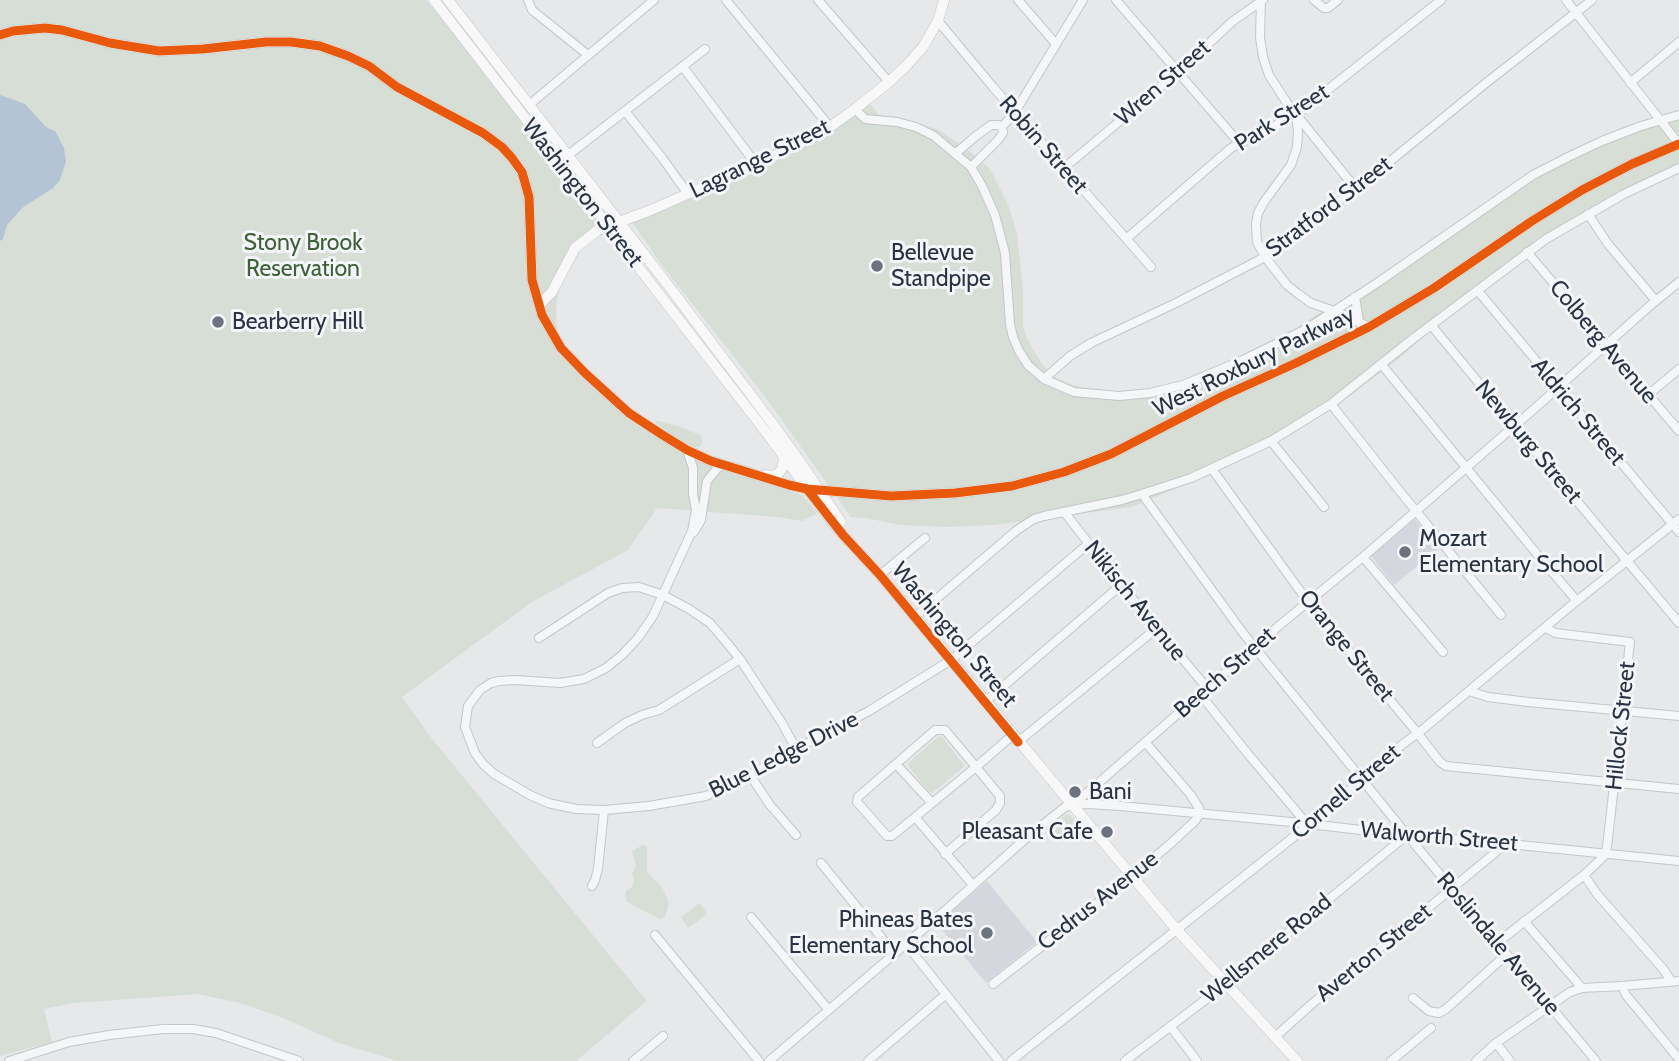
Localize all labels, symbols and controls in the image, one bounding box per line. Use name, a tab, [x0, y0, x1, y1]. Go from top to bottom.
street label: Wren Street	[1110, 34, 1216, 132]
street label: Park Street	[1230, 78, 1334, 158]
street label: Robin Street	[993, 90, 1093, 200]
street label: Washington Street	[516, 113, 648, 273]
street label: Lagrange Street	[685, 113, 835, 205]
street label: Stratford Street	[1261, 151, 1397, 263]
park label: Stony Brook Reservation	[244, 229, 362, 283]
place label: Bellevue Standpipe	[891, 239, 991, 293]
marker: Bellevue Standpipe	[869, 258, 885, 274]
street label: Colberg Avenue	[1543, 274, 1663, 410]
street label: West Roxbury Parkway	[1149, 301, 1359, 423]
place label: Bearberry Hill	[232, 308, 363, 336]
marker: Bearberry Hill	[210, 314, 226, 330]
street label: Aldrich Street	[1525, 353, 1631, 471]
street label: Newburg Street	[1469, 375, 1587, 509]
place label: Mozart Elementary School	[1419, 525, 1603, 579]
street label: Nikisch Avenue	[1078, 535, 1192, 667]
marker: Mozart Elementary School	[1397, 544, 1413, 560]
street label: Washington Street	[885, 557, 1023, 713]
street label: Orange Street	[1292, 584, 1400, 708]
street label: Beech Street	[1169, 622, 1281, 724]
street label: Hillock Street	[1601, 660, 1641, 792]
street label: Blue Ledge Drive	[705, 706, 863, 804]
street label: Cornell Street	[1286, 739, 1406, 845]
place label: Bani	[1089, 778, 1132, 806]
marker: Bani	[1067, 784, 1083, 800]
street label: Walworth Street	[1359, 816, 1519, 858]
place label: Pleasant Cafe	[961, 818, 1093, 846]
marker: Pleasant Cafe	[1099, 824, 1115, 840]
street label: Cedrus Avenue	[1032, 845, 1164, 957]
street label: Roslindale Avenue	[1430, 867, 1566, 1021]
street label: Wellsmere Road	[1197, 888, 1337, 1010]
street label: Averton Street	[1311, 898, 1437, 1008]
place label: Phineas Bates Elementary School	[789, 906, 973, 960]
marker: Phineas Bates Elementary School	[979, 925, 995, 941]

